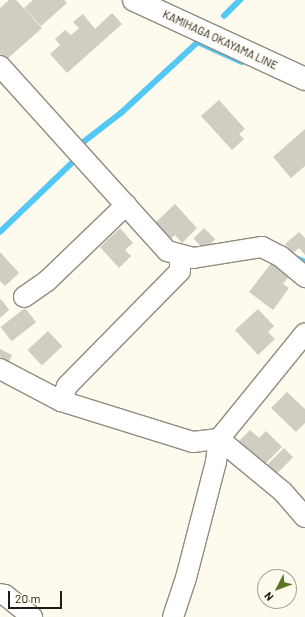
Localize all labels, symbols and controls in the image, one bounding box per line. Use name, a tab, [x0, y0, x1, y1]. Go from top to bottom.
street label: KAMIHAGA OKAYAMA LINE	[160, 8, 280, 72]
north arrow	[257, 569, 297, 609]
scale bar	[10, 583, 64, 609]
text: N	[261, 590, 276, 604]
text: 20 m	[15, 591, 41, 605]

